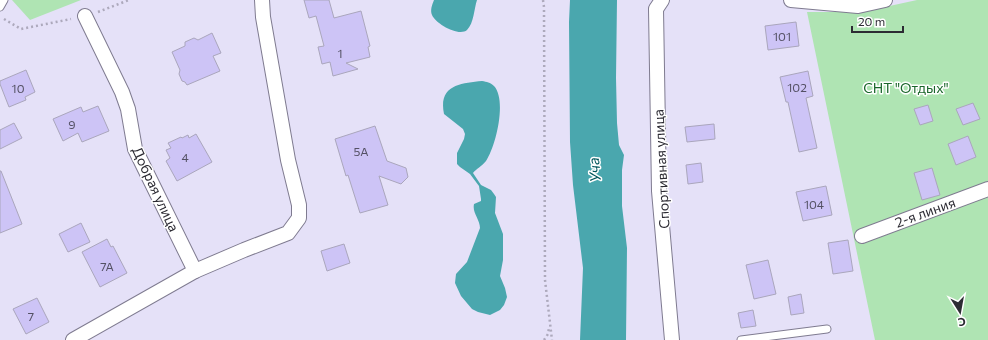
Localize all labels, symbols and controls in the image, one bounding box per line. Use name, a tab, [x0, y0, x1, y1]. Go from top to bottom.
scale bar	[852, 8, 903, 34]
text: 20 m	[858, 14, 885, 28]
house number: 101	[773, 29, 791, 43]
house number: 1	[337, 46, 343, 60]
park label: СНТ "Отдых"	[863, 79, 949, 96]
house number: 102	[787, 80, 807, 94]
house number: 10	[12, 81, 25, 95]
street label: Спортивная улица	[649, 109, 673, 229]
house number: 9	[68, 117, 76, 131]
street label: Добрая улица	[129, 144, 183, 234]
house number: 5А	[354, 144, 368, 158]
house number: 4	[181, 150, 189, 164]
water label: Уча	[584, 157, 604, 183]
street label: 2-я линия	[892, 193, 958, 231]
house number: 104	[804, 197, 824, 211]
house number: 7А	[100, 259, 114, 273]
north arrow	[940, 292, 980, 332]
house number: 7	[28, 309, 34, 323]
text: С	[957, 315, 967, 329]

